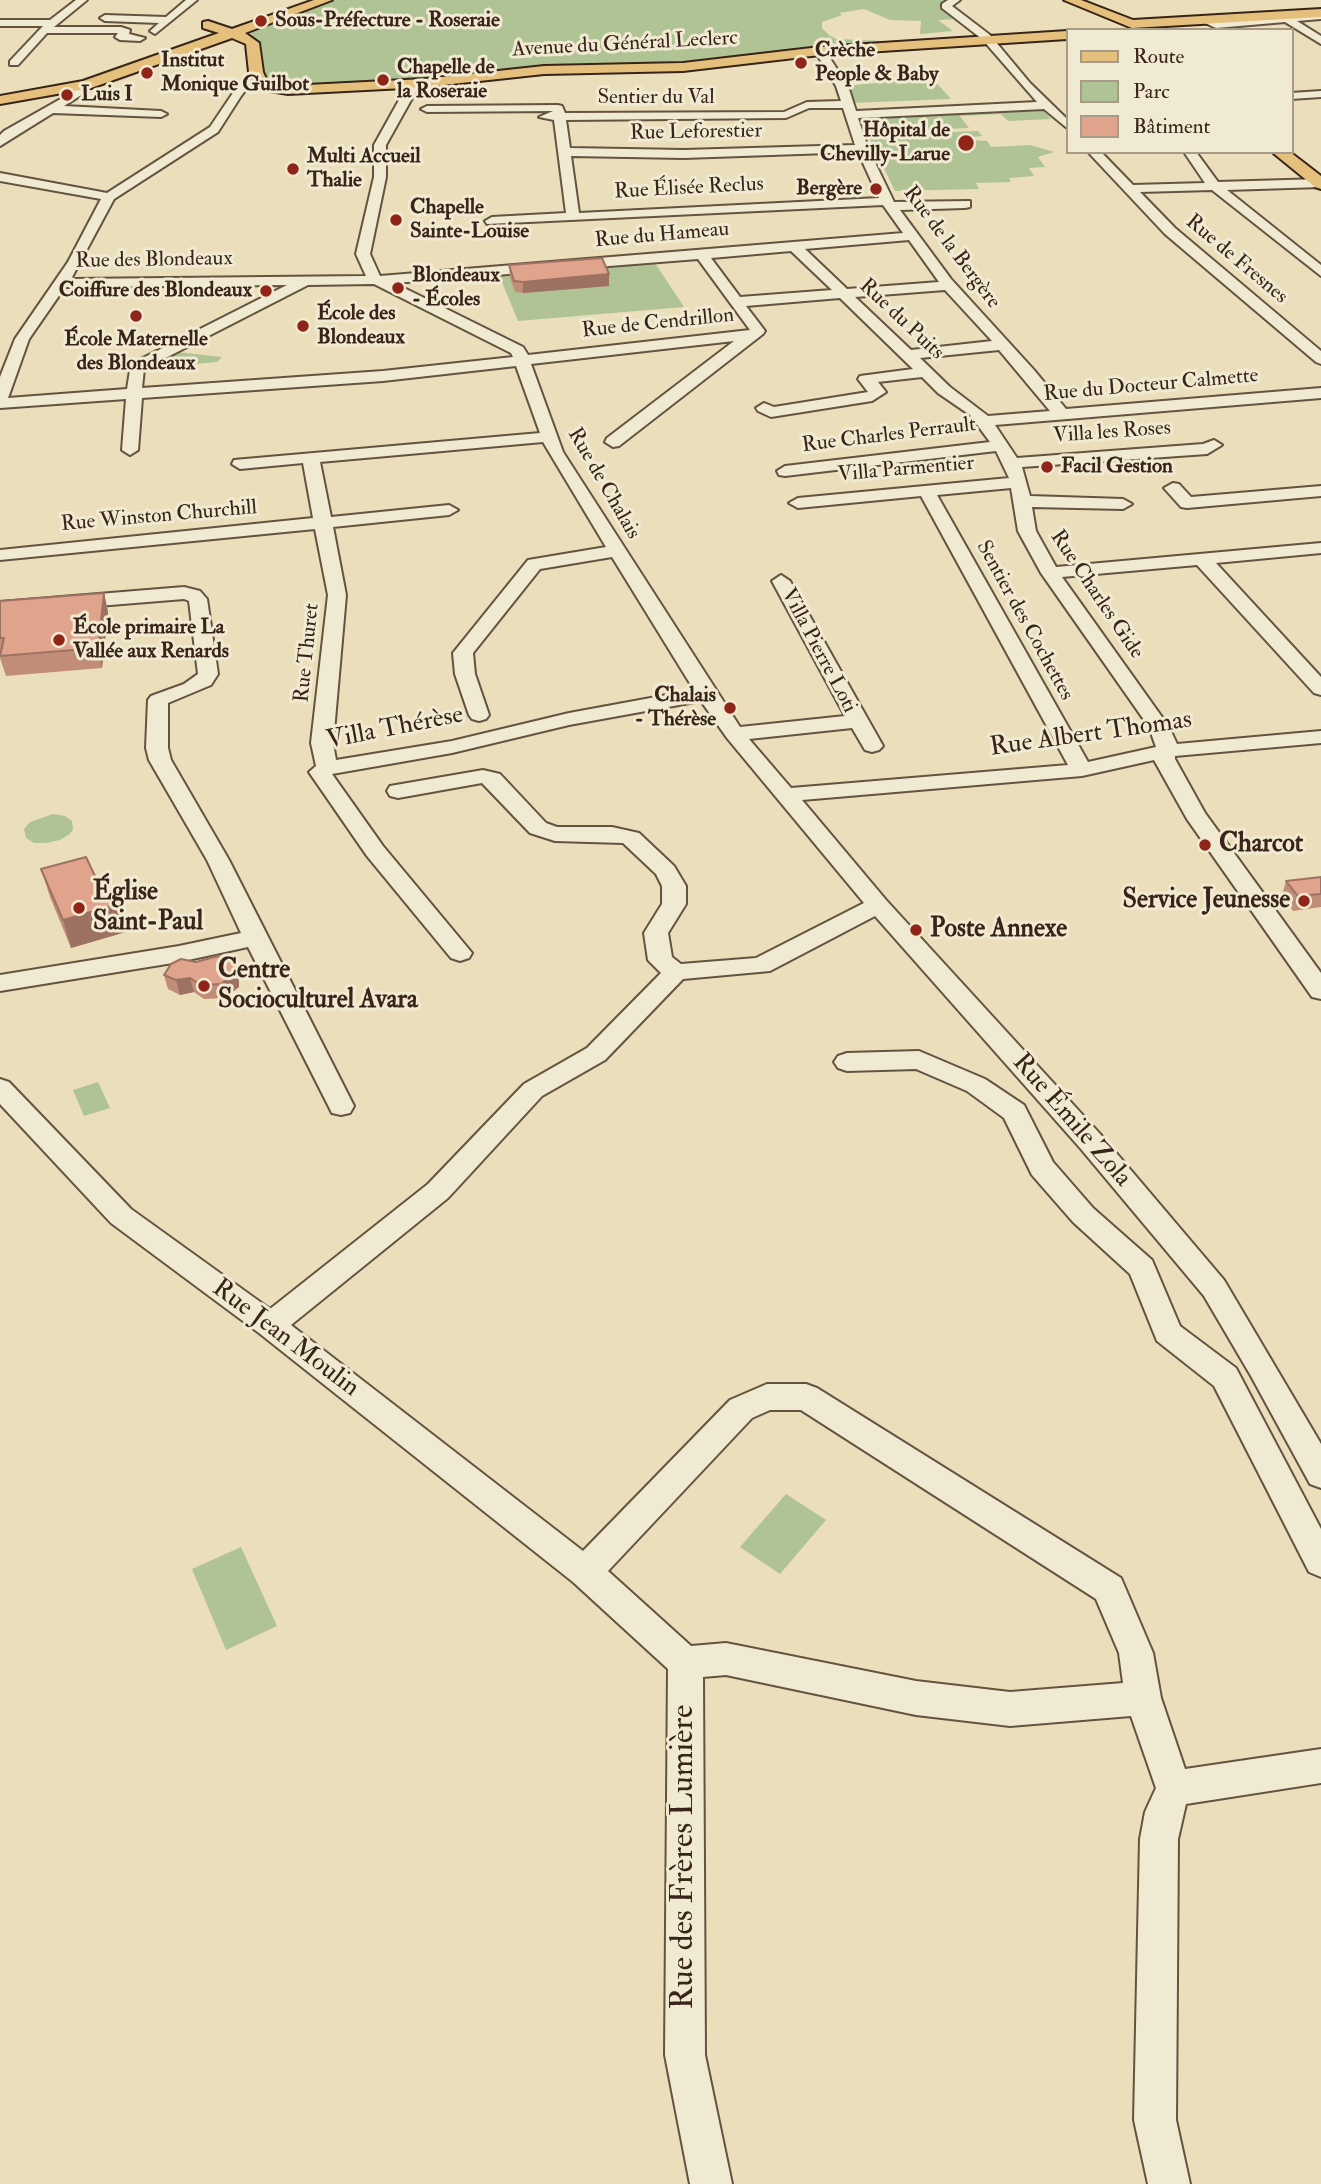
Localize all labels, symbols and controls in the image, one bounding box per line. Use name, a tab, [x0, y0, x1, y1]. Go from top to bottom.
place label: Sous-Préfecture - Roseraie	[275, 8, 500, 34]
marker: Sous-Préfecture - Roseraie	[253, 13, 269, 29]
street label: Avenue du Général Leclerc	[512, 27, 738, 63]
legend	[1066, 28, 1293, 154]
place label: Crèche People & Baby	[815, 38, 938, 88]
text: Route	[1133, 43, 1184, 70]
place label: Institut Monique Guilbot	[161, 48, 309, 98]
place label: Chapelle de la Roseraie	[397, 55, 494, 105]
marker: Crèche People & Baby	[793, 55, 809, 71]
marker: Institut Monique Guilbot	[139, 65, 155, 81]
marker: Chapelle de la Roseraie	[375, 72, 391, 88]
text: Parc	[1133, 78, 1170, 105]
place label: Luis I	[81, 82, 133, 108]
street label: Sentier du Val	[597, 85, 715, 111]
marker: Luis I	[59, 87, 75, 103]
text: Bâtiment	[1133, 113, 1210, 140]
place label: Hôpital de Chevilly-Larue	[820, 118, 950, 168]
street label: Rue Leforestier	[630, 119, 762, 147]
marker: Hôpital de Chevilly-Larue	[956, 133, 976, 153]
place label: Multi Accueil Thalie	[307, 144, 421, 194]
marker: Multi Accueil Thalie	[285, 161, 301, 177]
street label: Rue Élisée Reclus	[614, 173, 764, 205]
place label: Bergère	[796, 176, 862, 202]
marker: Bergère	[868, 181, 884, 197]
street label: Rue de la Bergère	[897, 182, 1005, 314]
place label: Chapelle Sainte-Louise	[410, 195, 529, 245]
street label: Rue de Fresnes	[1180, 210, 1292, 310]
marker: Chapelle Sainte-Louise	[388, 212, 404, 228]
street label: Rue du Hameau	[594, 218, 730, 254]
street label: Rue des Blondeaux	[75, 247, 233, 275]
place label: Blondeaux - Écoles	[412, 263, 500, 313]
street label: Rue du Puits	[853, 274, 949, 366]
place label: Coiffure des Blondeaux	[59, 278, 252, 304]
marker: Blondeaux - Écoles	[390, 280, 406, 296]
marker: Coiffure des Blondeaux	[258, 283, 274, 299]
place label: École des Blondeaux	[317, 301, 405, 351]
street label: Rue de Cendrillon	[581, 303, 735, 345]
marker: École Maternelle des Blondeaux	[128, 308, 144, 324]
marker: École des Blondeaux	[295, 318, 311, 334]
place label: École Maternelle des Blondeaux	[64, 327, 208, 377]
street label: Rue du Docteur Calmette	[1043, 364, 1259, 408]
street label: Rue Charles Perrault	[801, 413, 977, 459]
street label: Villa les Roses	[1052, 416, 1172, 450]
street label: Rue de Chalais	[561, 424, 645, 544]
street label: Villa Parmentier	[837, 451, 975, 489]
place label: Facil Gestion	[1061, 454, 1173, 480]
marker: Facil Gestion	[1039, 459, 1055, 475]
street label: Rue Winston Churchill	[60, 496, 258, 538]
street label: Rue Charles Gide	[1044, 526, 1148, 664]
street label: Sentier des Cochettes	[970, 537, 1078, 705]
street label: Villa Pierre Loti	[775, 584, 861, 718]
street label: Rue Thuret	[290, 602, 326, 704]
place label: École primaire La Vallée aux Renards	[73, 615, 229, 665]
marker: École primaire La Vallée aux Renards	[51, 632, 67, 648]
place label: Chalais - Thérèse	[635, 683, 716, 733]
street label: Villa Thérèse	[324, 700, 466, 758]
marker: Chalais - Thérèse	[722, 700, 738, 716]
street label: Rue Albert Thomas	[988, 705, 1194, 765]
place label: Charcot	[1219, 829, 1303, 861]
marker: Charcot	[1197, 837, 1213, 853]
place label: Église Saint-Paul	[93, 877, 203, 938]
place label: Service Jeunesse	[1123, 885, 1290, 917]
marker: Service Jeunesse	[1296, 893, 1312, 909]
marker: Église Saint-Paul	[71, 900, 87, 916]
place label: Poste Annexe	[930, 914, 1067, 946]
marker: Poste Annexe	[908, 922, 924, 938]
place label: Centre Socioculturel Avara	[218, 955, 418, 1016]
marker: Centre Socioculturel Avara	[196, 978, 212, 994]
street label: Rue Émile Zola	[1005, 1048, 1137, 1194]
street label: Rue Jean Moulin	[205, 1274, 365, 1404]
street label: Rue des Frères Lumière	[666, 1704, 704, 2010]

